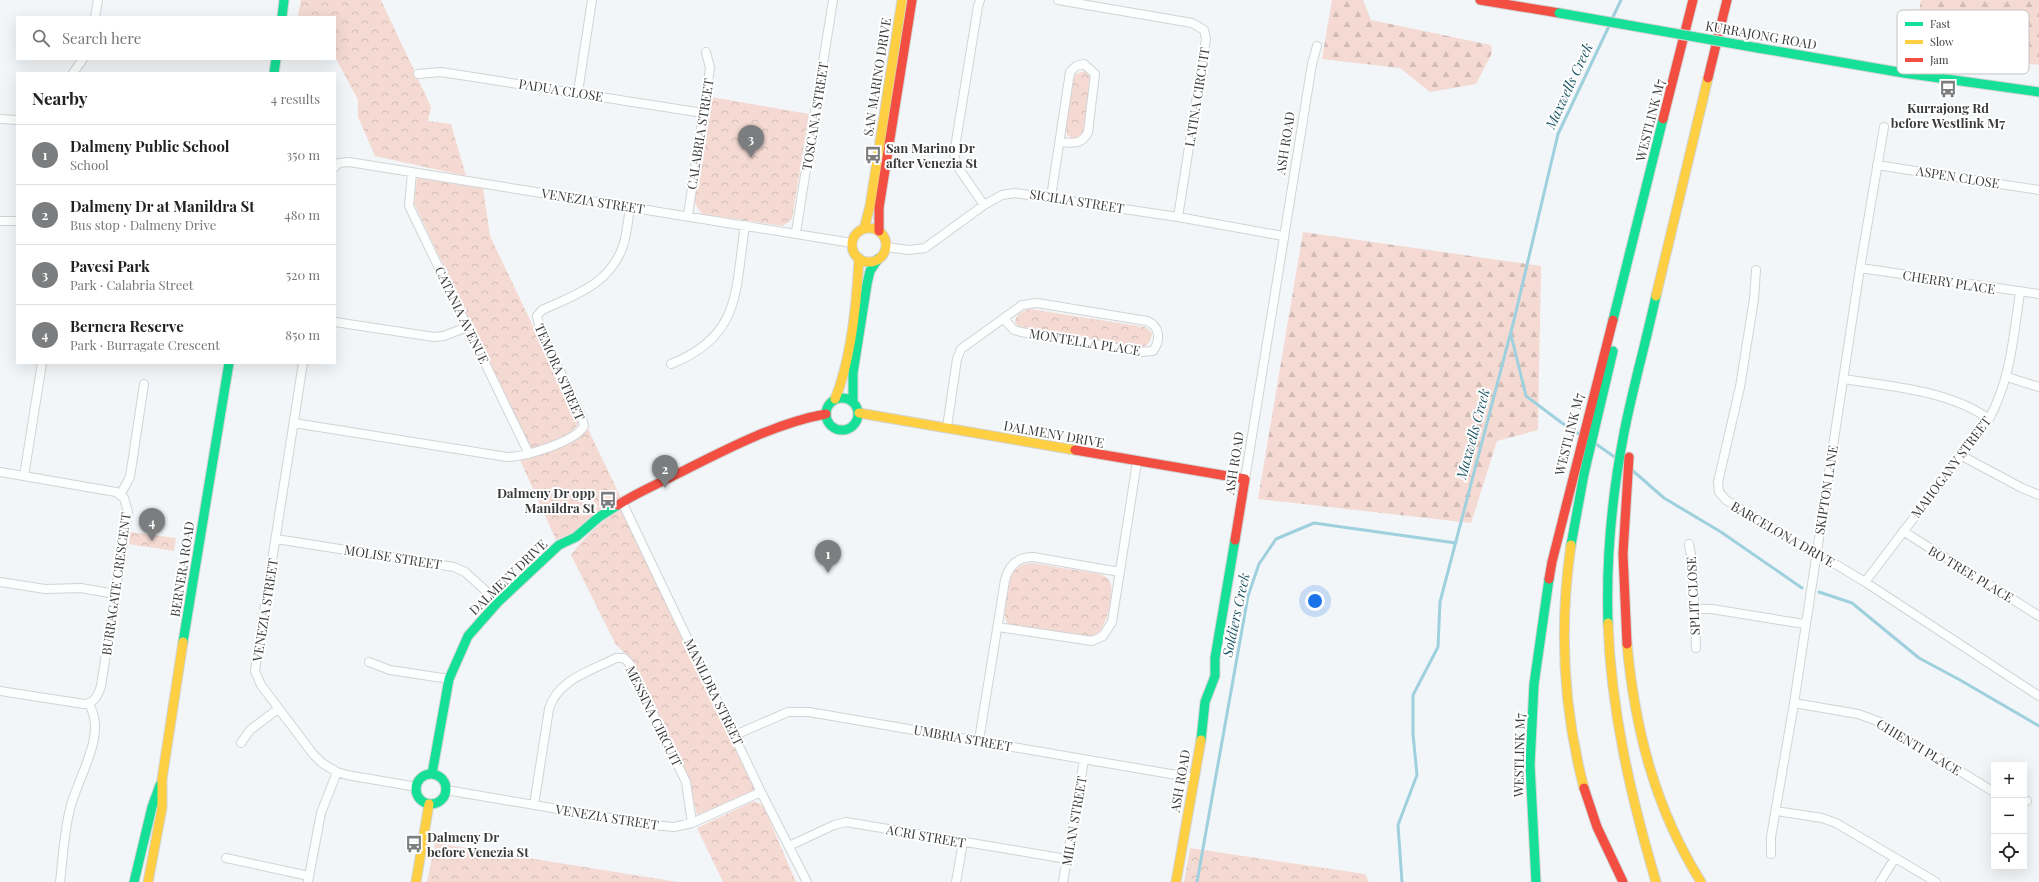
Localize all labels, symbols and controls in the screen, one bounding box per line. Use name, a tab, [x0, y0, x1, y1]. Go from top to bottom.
legend	[1897, 10, 2029, 74]
search box	[16, 16, 336, 60]
street label: SAN MARINO DRIVE	[859, 16, 894, 137]
street label: KURRAJONG ROAD	[1704, 16, 1818, 53]
text: Fast	[1930, 16, 1950, 31]
icon: search	[30, 27, 52, 49]
text: Search here	[62, 28, 141, 48]
text: Slow	[1930, 34, 1954, 49]
water label: Maxwells Creek	[1540, 40, 1597, 133]
street label: LATINA CIRCUIT	[1180, 46, 1213, 148]
text: Jam	[1929, 52, 1949, 67]
street label: TOSCANA STREET	[798, 60, 831, 171]
street label: PADUA CLOSE	[518, 74, 605, 105]
street label: WESTLINK M7	[1631, 76, 1668, 164]
street label: CALABRIA STREET	[682, 77, 717, 191]
bus stop icon: Kurrajong Rd before Westlink M7	[1938, 79, 1958, 99]
text: Nearby	[32, 87, 87, 109]
text: 4 results	[271, 90, 320, 107]
place label: Kurrajong Rd before Westlink M7	[1891, 99, 2005, 131]
street label: ASH ROAD	[1271, 110, 1298, 177]
pin: 3	[738, 125, 764, 158]
text: Dalmeny Public School	[70, 136, 229, 156]
place label: San Marino Dr after Venezia St	[886, 139, 978, 171]
bus stop icon: San Marino Dr after Venezia St	[863, 145, 883, 165]
text: 1	[43, 146, 47, 163]
text: 350 m	[286, 146, 320, 163]
text: School	[70, 156, 109, 173]
street label: ASPEN CLOSE	[1914, 161, 2001, 192]
street label: VENEZIA STREET	[539, 184, 646, 217]
street label: SICILIA STREET	[1029, 185, 1126, 216]
text: Dalmeny Dr at Manildra St	[70, 196, 254, 216]
text: 2	[42, 206, 48, 223]
text: 480 m	[284, 206, 320, 223]
text: Bus stop · Dalmeny Drive	[70, 216, 216, 233]
text: Pavesi Park	[70, 256, 150, 276]
street label: CATANIA AVENUE	[432, 263, 493, 366]
text: 3	[42, 266, 48, 283]
text: 520 m	[286, 266, 320, 283]
street label: CHERRY PLACE	[1902, 266, 1997, 297]
text: Park · Calabria Street	[70, 276, 193, 293]
text: Bernera Reserve	[70, 316, 184, 336]
street label: TEMORA STREET	[532, 321, 589, 423]
street label: MONTELLA PLACE	[1028, 324, 1142, 359]
text: 4	[42, 326, 48, 343]
text: 850 m	[285, 326, 320, 343]
text: Park · Burragate Crescent	[70, 336, 220, 353]
water label: Maxwells Creek	[1451, 386, 1494, 482]
street label: WESTLINK M7	[1550, 390, 1587, 478]
street label: MAHOGANY STREET	[1907, 413, 1994, 521]
street label: DALMENY DRIVE	[1002, 416, 1106, 451]
street label: ASH ROAD	[1220, 430, 1247, 497]
street label: SKIPTON LANE	[1810, 444, 1841, 536]
pin: 2	[652, 455, 678, 488]
place label: Dalmeny Dr opp Manildra St	[497, 484, 595, 516]
bus stop icon: Dalmeny Dr opp Manildra St	[598, 490, 618, 510]
street label: BARCELONA DRIVE	[1728, 497, 1838, 570]
pin: 4	[139, 508, 165, 541]
street label: BURRAGATE CRESCENT	[97, 511, 134, 656]
street label: BERNERA ROAD	[166, 520, 197, 618]
street label: DALMENY DRIVE	[465, 535, 550, 618]
street label: MOLISE STREET	[343, 540, 443, 573]
pin: 1	[815, 540, 841, 573]
street label: BO TREE PLACE	[1926, 541, 2017, 606]
street label: SPLIT CLOSE	[1682, 556, 1703, 636]
street label: VENEZIA STREET	[248, 557, 281, 664]
water label: Soldiers Creek	[1217, 571, 1254, 660]
your location	[1305, 591, 1325, 611]
street label: MANILDRA STREET	[681, 635, 748, 748]
street label: MESSINA CIRCUIT	[623, 662, 686, 769]
street label: WESTLINK M7	[1509, 712, 1528, 798]
street label: CHIENTI PLACE	[1874, 715, 1965, 779]
street label: UMBRIA STREET	[912, 720, 1014, 755]
street label: ASH ROAD	[1165, 748, 1193, 815]
map controls	[1991, 762, 2027, 870]
button: +	[1991, 762, 2027, 798]
street label: MILAN STREET	[1057, 775, 1090, 867]
button: −	[1991, 798, 2027, 834]
street label: VENEZIA STREET	[553, 800, 660, 833]
street label: ACRI STREET	[884, 820, 967, 851]
place label: Dalmeny Dr before Venezia St	[427, 828, 529, 860]
bus stop icon: Dalmeny Dr before Venezia St	[404, 834, 424, 854]
button: locate	[1991, 834, 2027, 870]

